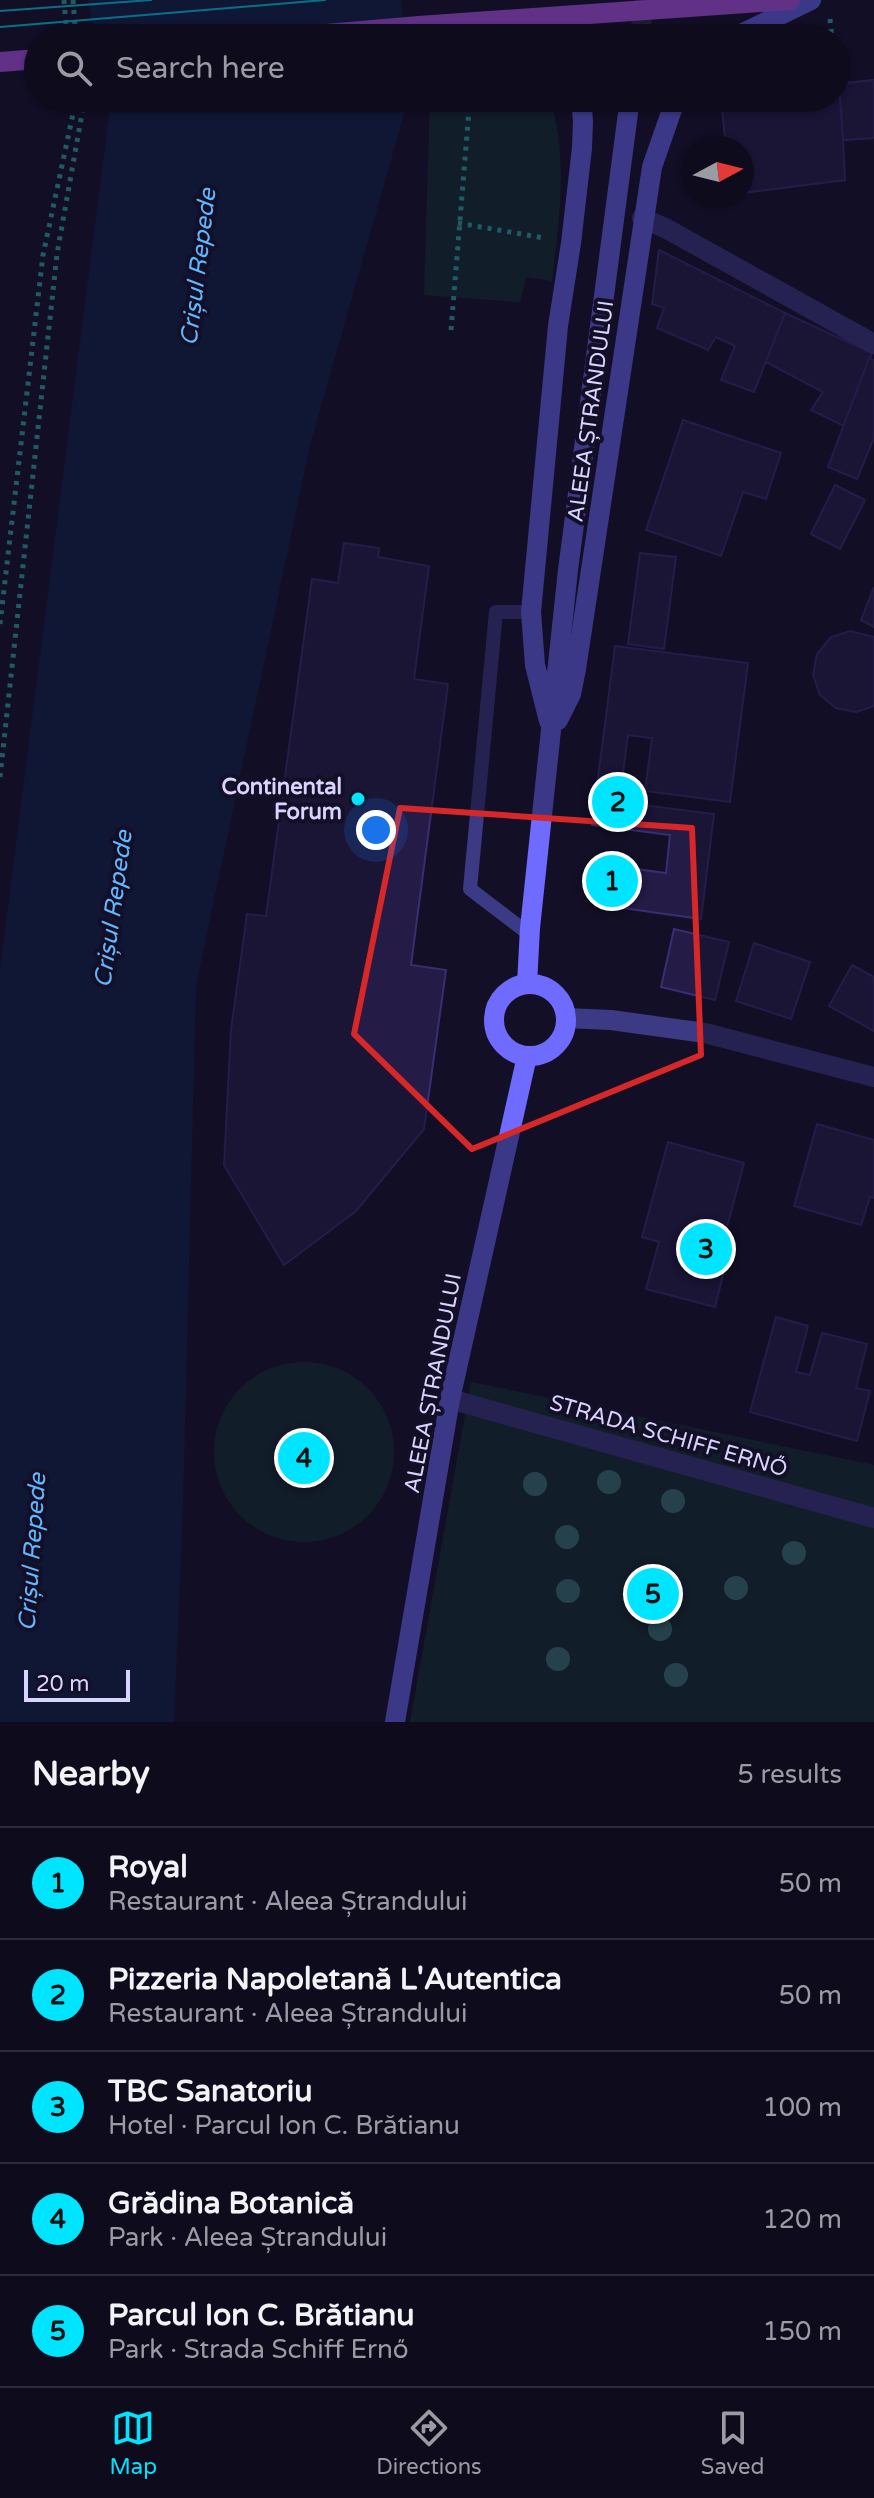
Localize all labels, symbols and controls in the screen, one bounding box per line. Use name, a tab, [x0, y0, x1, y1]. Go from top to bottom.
search box	[24, 24, 850, 112]
icon: search	[52, 46, 96, 90]
text: Search here	[116, 50, 285, 87]
north arrow	[682, 136, 754, 208]
water label: Crișul Repede	[174, 185, 223, 347]
street label: ALEEA ȘTRANDULUI	[563, 299, 619, 524]
pin: 2	[592, 772, 644, 832]
place label: Continental Forum	[221, 774, 342, 825]
marker: Continental Forum	[349, 790, 367, 808]
your location	[356, 810, 396, 850]
water label: Crișul Repede	[88, 827, 139, 989]
pin: 1	[586, 851, 638, 911]
pin: 3	[680, 1219, 732, 1279]
street label: ALEEA ȘTRANDULUI	[399, 1271, 467, 1495]
street label: STRADA SCHIFF ERNŐ	[547, 1389, 791, 1482]
pin: 4	[278, 1428, 330, 1488]
water label: Crișul Repede	[13, 1471, 53, 1632]
pin: 5	[627, 1564, 679, 1624]
scale bar	[24, 1666, 130, 1702]
text: 20 m	[36, 1671, 90, 1697]
text: Nearby	[32, 1754, 150, 1795]
text: 5 results	[737, 1759, 842, 1790]
text: Royal	[108, 1849, 188, 1886]
text: 1	[50, 1868, 66, 1899]
text: 50 m	[779, 1868, 842, 1899]
text: Restaurant · Aleea Ștrandului	[108, 1886, 468, 1917]
text: Pizzeria Napoletană L'Autentica	[108, 1961, 562, 1998]
text: 2	[50, 1980, 66, 2011]
text: 50 m	[779, 1980, 842, 2011]
text: Restaurant · Aleea Ștrandului	[108, 1998, 468, 2029]
text: TBC Sanatoriu	[108, 2073, 313, 2110]
text: 3	[50, 2092, 66, 2123]
text: 100 m	[762, 2092, 842, 2123]
text: Hotel · Parcul Ion C. Brătianu	[108, 2110, 460, 2141]
text: Grădina Botanică	[108, 2185, 354, 2222]
text: 4	[50, 2204, 66, 2235]
text: 120 m	[762, 2204, 842, 2235]
text: Park · Aleea Ștrandului	[108, 2222, 387, 2253]
text: Parcul Ion C. Brătianu	[108, 2297, 414, 2334]
text: 5	[50, 2316, 66, 2347]
text: 150 m	[762, 2316, 842, 2347]
text: Park · Strada Schiff Ernő	[108, 2334, 409, 2365]
tab: Map	[110, 2406, 157, 2480]
tab: Directions	[376, 2406, 482, 2480]
tab: Saved	[701, 2406, 764, 2480]

